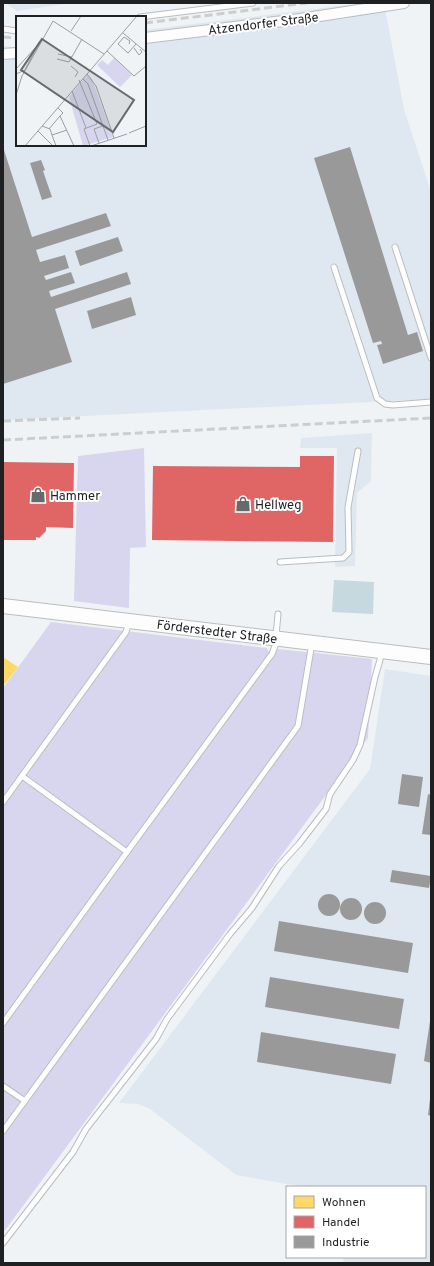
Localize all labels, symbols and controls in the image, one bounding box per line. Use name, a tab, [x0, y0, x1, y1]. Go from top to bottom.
street label: Atzendorfer Straße	[207, 10, 319, 40]
inset map	[16, 16, 146, 146]
shop icon: Hammer	[29, 486, 47, 504]
place label: Hammer	[50, 489, 100, 505]
shop icon: Hellweg	[234, 495, 252, 513]
place label: Hellweg	[255, 498, 302, 514]
street label: Förderstedter Straße	[156, 618, 278, 648]
legend	[286, 1186, 426, 1258]
text: Wohnen	[322, 1195, 366, 1211]
text: Handel	[322, 1215, 360, 1231]
text: Industrie	[322, 1235, 370, 1251]

